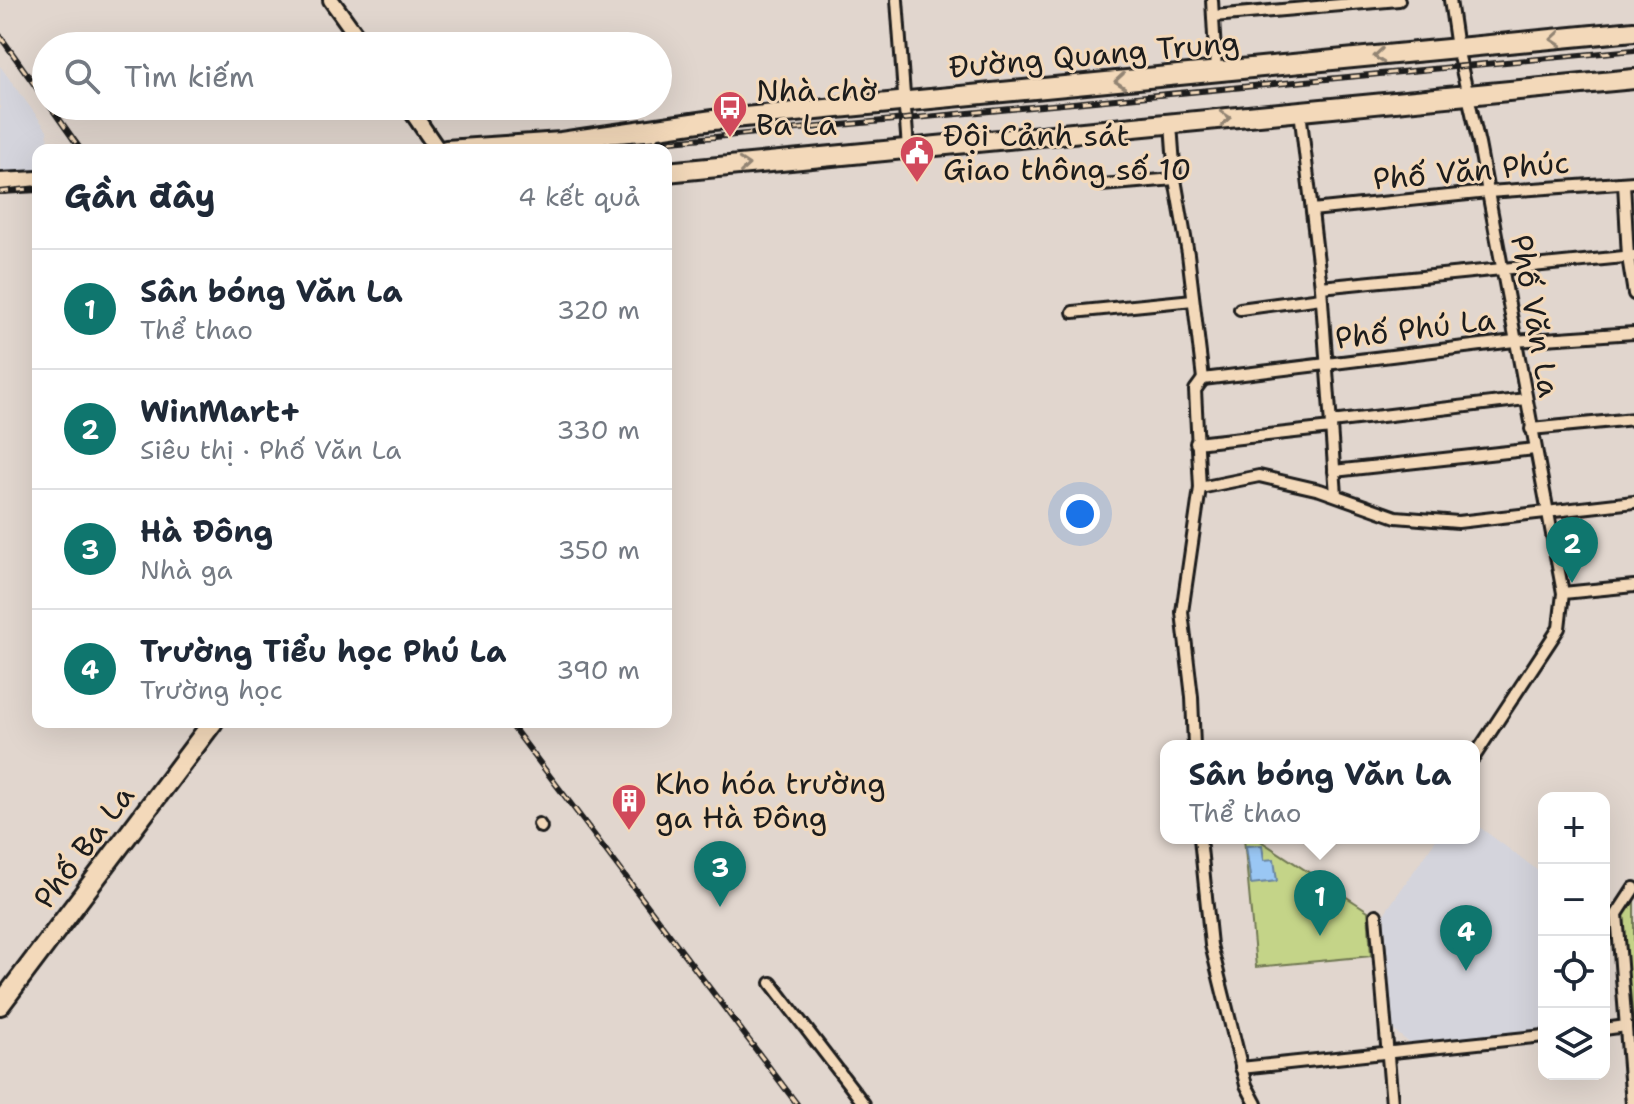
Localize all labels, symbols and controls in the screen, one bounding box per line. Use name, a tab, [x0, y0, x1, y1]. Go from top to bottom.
street label: Đường Quang Trung	[947, 21, 1241, 88]
one-way arrow	[1549, 30, 1562, 47]
search box	[32, 32, 672, 120]
one-way arrow	[1372, 47, 1385, 64]
icon: search	[60, 54, 104, 98]
text: Tìm kiếm	[124, 56, 255, 97]
place label: Nhà chờ Ba La	[756, 70, 878, 145]
one-way arrow	[1113, 72, 1126, 89]
bus stop icon: Nhà chờ Ba La	[711, 89, 749, 139]
one-way arrow	[1219, 110, 1232, 127]
place label: Đội Cảnh sát Giao thông số 10	[943, 115, 1191, 190]
public building icon: Đội Cảnh sát Giao thông số 10	[898, 134, 936, 184]
street label: Phố Văn Phúc	[1371, 141, 1571, 200]
one-way arrow	[738, 156, 751, 173]
text: Gần đây	[64, 173, 216, 219]
text: 4 kết quả	[518, 179, 640, 214]
street label: Phố Văn La	[1501, 231, 1570, 401]
text: Sân bóng Văn La	[140, 271, 403, 312]
text: 1	[84, 292, 96, 327]
text: 320 m	[557, 292, 640, 327]
street label: Phố Phú La	[1333, 298, 1498, 359]
text: Thể thao	[140, 312, 253, 347]
text: WinMart+	[140, 391, 301, 432]
text: 2	[81, 412, 99, 447]
text: 330 m	[556, 412, 640, 447]
text: Siêu thị · Phố Văn La	[140, 432, 402, 467]
your location	[1060, 494, 1100, 534]
text: Hà Đông	[140, 511, 273, 552]
pin: 2	[1546, 517, 1598, 583]
text: 3	[81, 532, 99, 567]
text: 350 m	[557, 532, 640, 567]
text: Nhà ga	[140, 552, 233, 587]
text: Trường Tiểu học Phú La	[140, 631, 506, 672]
text: 4	[81, 652, 99, 687]
text: 390 m	[556, 652, 640, 687]
text: Trường học	[140, 672, 283, 707]
popup	[1160, 740, 1480, 844]
text: Sân bóng Văn La	[1189, 754, 1451, 795]
place label: Kho hóa trường ga Hà Đông	[655, 763, 886, 838]
street label: Phố Ba La	[24, 776, 144, 917]
building icon: Kho hóa trường ga Hà Đông	[610, 782, 648, 832]
map controls	[1538, 792, 1610, 1080]
button: +	[1538, 792, 1610, 864]
text: Thể thao	[1189, 795, 1302, 830]
pin: 3	[694, 841, 746, 907]
button: −	[1538, 864, 1610, 936]
pin: 1	[1294, 870, 1346, 936]
pin: 4	[1440, 905, 1492, 971]
button: locate	[1538, 936, 1610, 1008]
button: layers	[1538, 1008, 1610, 1080]

